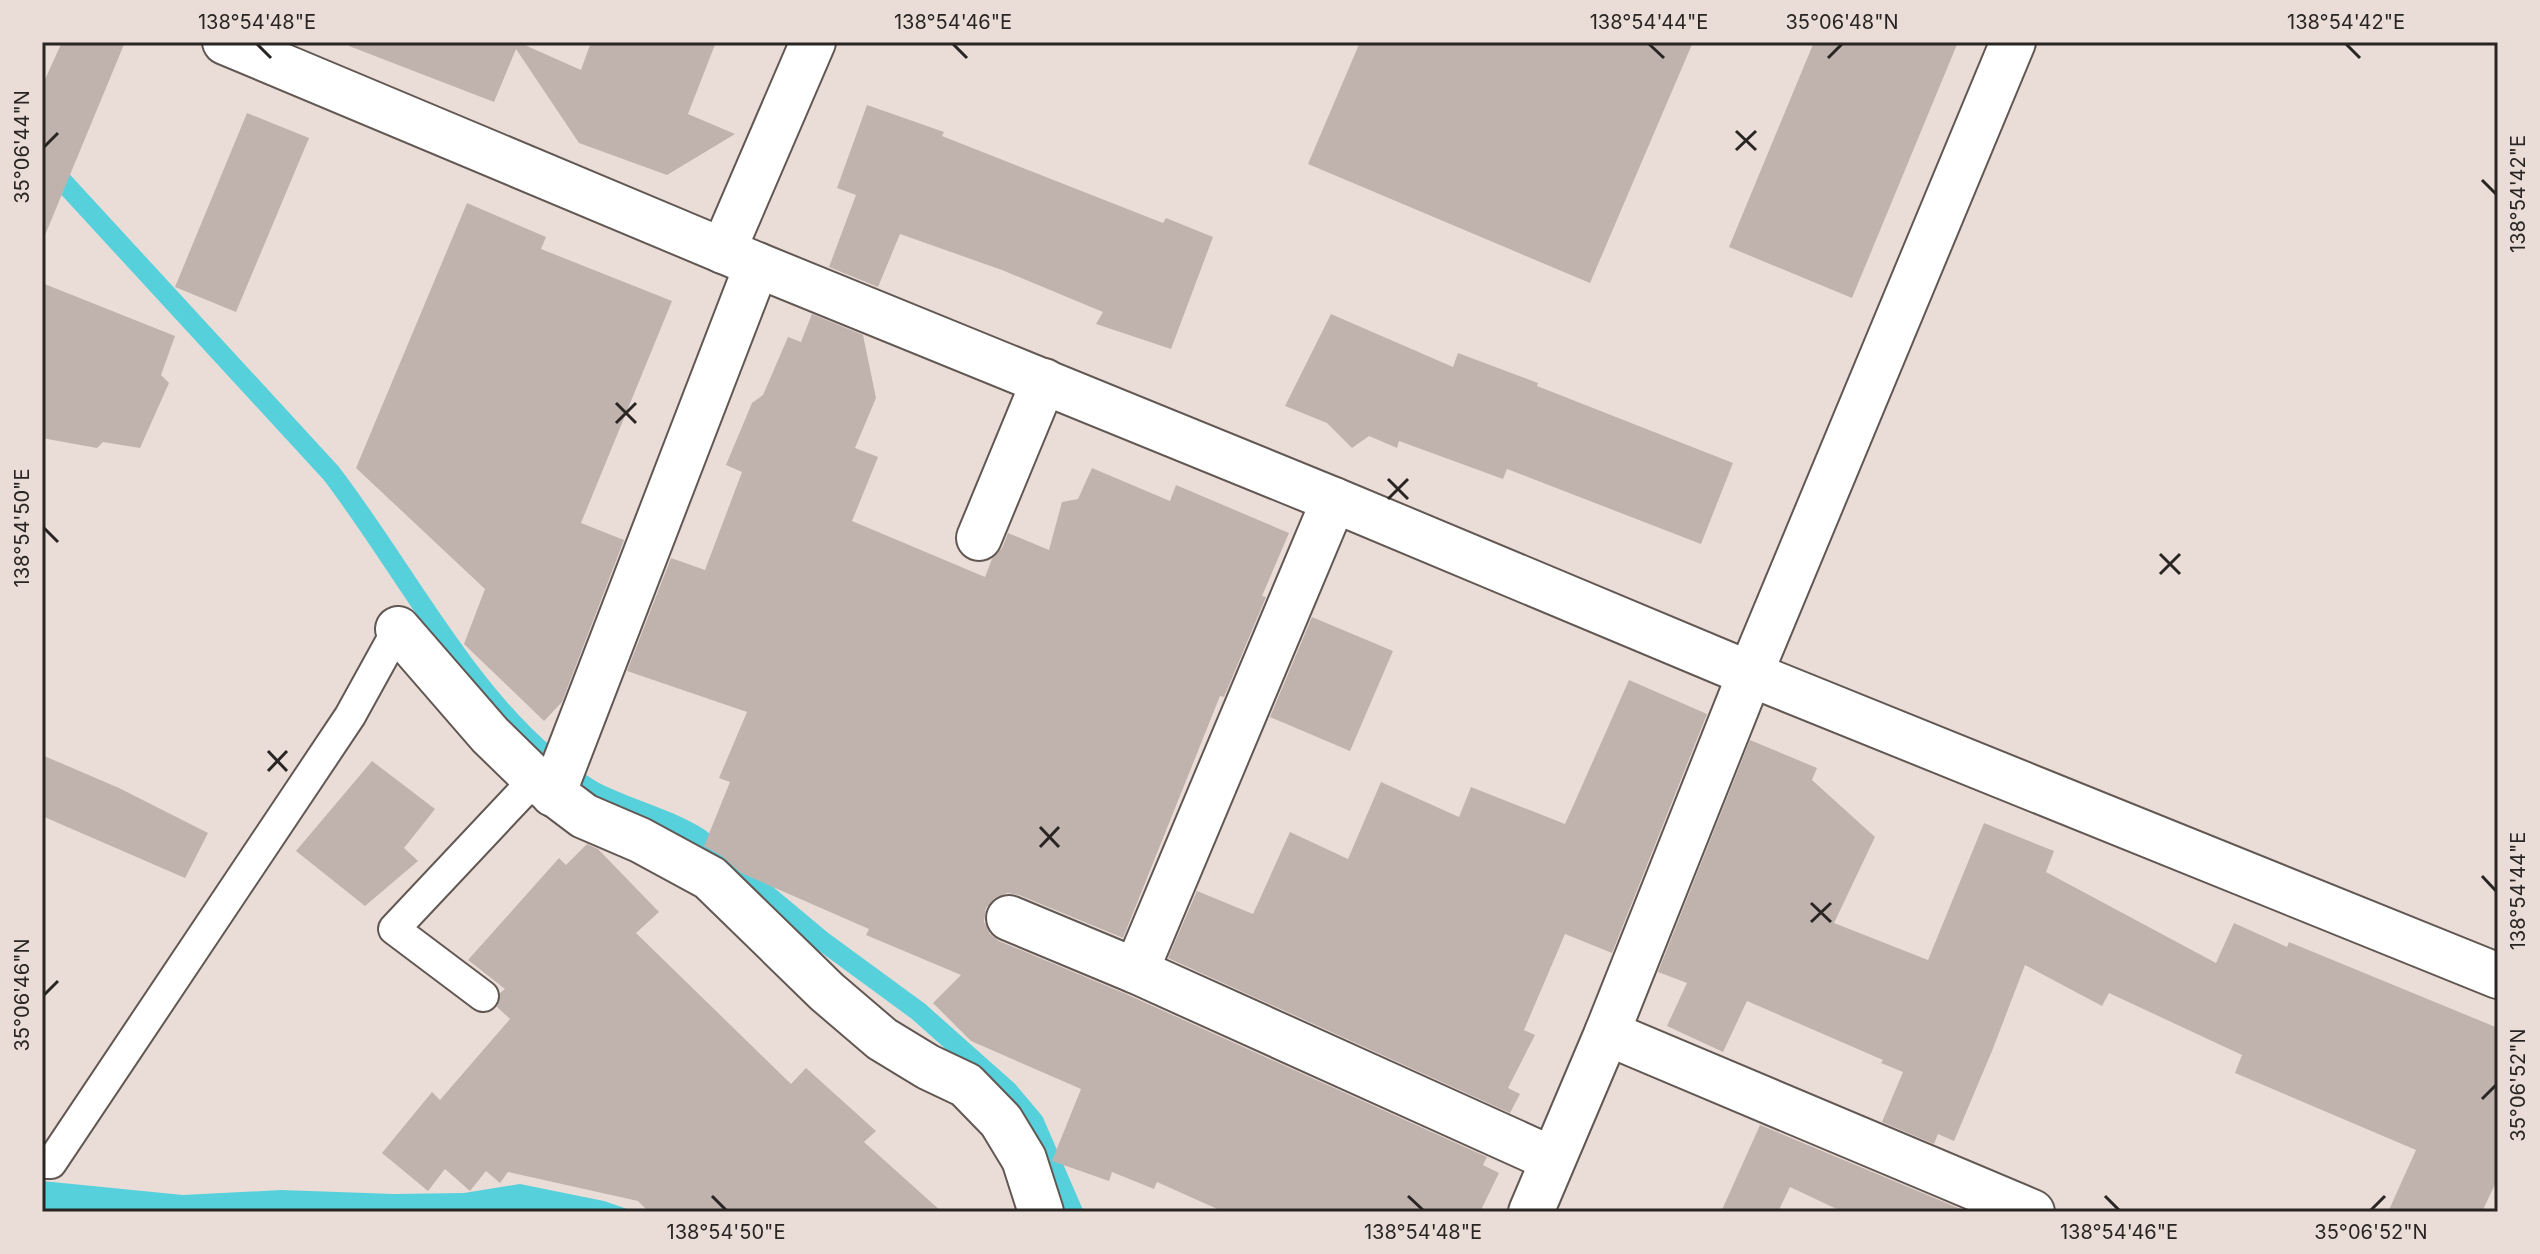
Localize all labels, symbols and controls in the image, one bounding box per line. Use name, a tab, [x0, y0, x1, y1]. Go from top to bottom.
text: 138°54'48"E	[198, 10, 316, 34]
text: 138°54'46"E	[894, 10, 1012, 34]
text: 138°54'44"E	[1590, 10, 1708, 34]
text: 35°06'48"N	[1785, 10, 1899, 34]
text: 138°54'42"E	[2287, 10, 2405, 34]
text: 35°06'44"N	[10, 90, 34, 204]
text: 138°54'42"E	[2506, 135, 2530, 253]
text: 138°54'50"E	[10, 469, 34, 587]
text: 138°54'44"E	[2506, 832, 2530, 950]
text: 35°06'46"N	[10, 938, 34, 1052]
text: 35°06'52"N	[2506, 1028, 2530, 1142]
text: 138°54'50"E	[667, 1220, 785, 1244]
text: 138°54'48"E	[1364, 1220, 1482, 1244]
text: 138°54'46"E	[2060, 1220, 2178, 1244]
text: 35°06'52"N	[2314, 1220, 2428, 1244]

